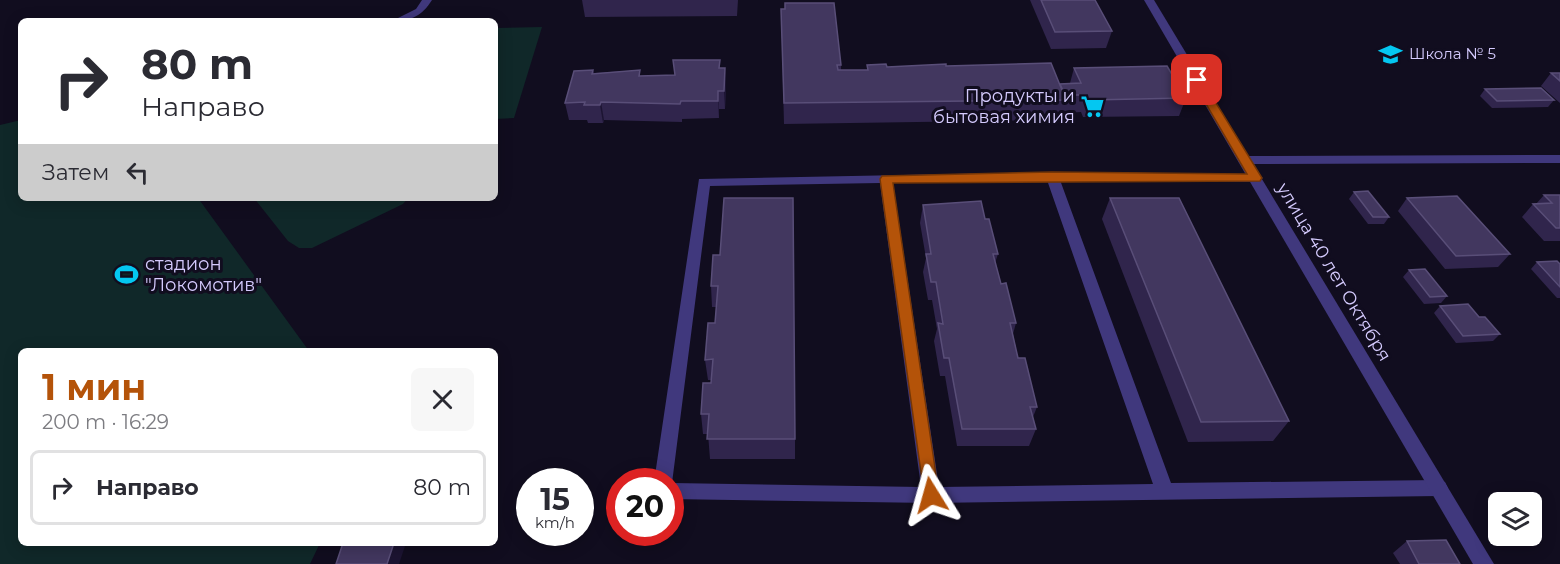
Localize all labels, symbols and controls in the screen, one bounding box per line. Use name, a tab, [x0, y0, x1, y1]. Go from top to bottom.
text: 80 m	[141, 38, 253, 90]
school or university icon: Школа № 5	[1378, 41, 1404, 67]
icon: right	[42, 42, 120, 120]
place label: Школа № 5	[1409, 44, 1496, 63]
pin	[1171, 54, 1222, 105]
icon: arrive	[1180, 63, 1213, 96]
place label: Продукты и бытовая химия	[933, 85, 1075, 128]
text: Направо	[141, 90, 265, 123]
supermarket icon: Продукты и бытовая химия	[1080, 93, 1106, 119]
icon: left	[121, 156, 154, 189]
text: Затем	[42, 159, 109, 186]
street label: улица 40 лет Октября	[1271, 178, 1396, 365]
place label: стадион "Локомотив"	[145, 253, 262, 296]
sports icon: стадион "Локомотив"	[114, 261, 140, 287]
text: 1 мин	[42, 365, 146, 409]
button: close	[411, 368, 474, 431]
text: 200 m · 16:29	[42, 410, 169, 434]
position arrow	[899, 463, 963, 527]
speed limit sign: 20	[606, 468, 684, 546]
icon: right	[45, 471, 78, 504]
text: Направо	[96, 474, 199, 501]
text: 80 m	[413, 474, 471, 501]
text: 15	[540, 481, 570, 518]
map controls	[1488, 492, 1542, 546]
button: layers	[1488, 492, 1542, 546]
text: km/h	[535, 513, 575, 532]

